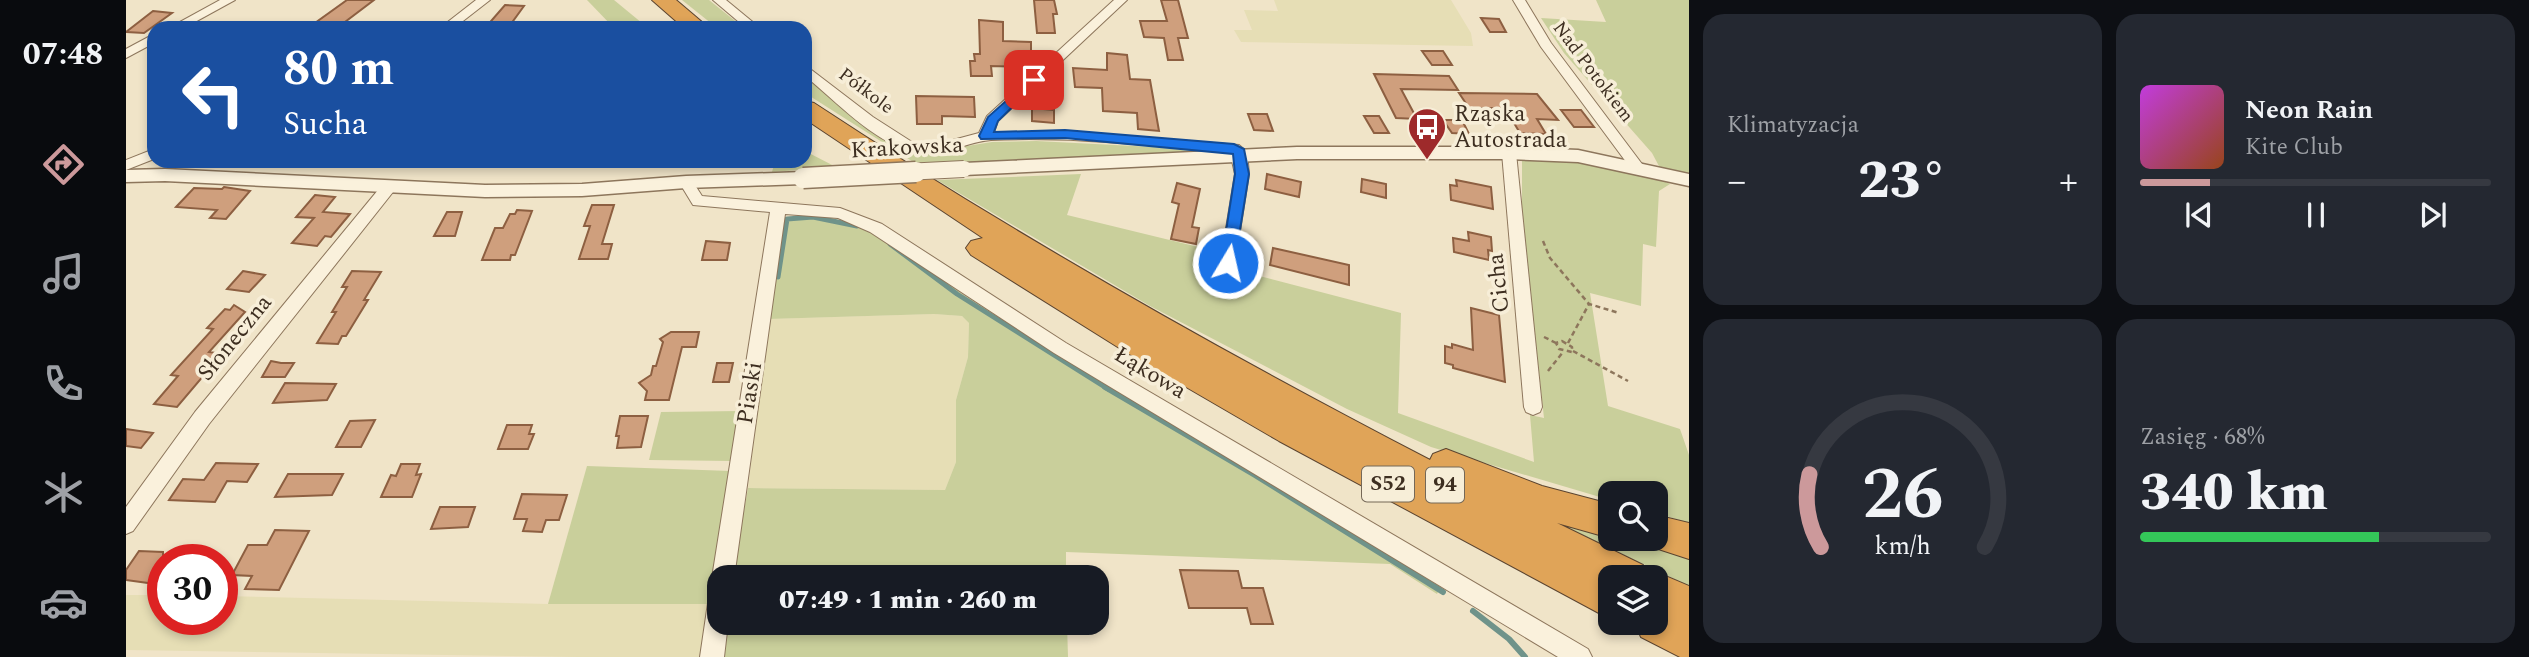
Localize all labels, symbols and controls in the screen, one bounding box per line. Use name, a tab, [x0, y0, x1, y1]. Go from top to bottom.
street label: Nad Potokiem	[1545, 15, 1641, 129]
text: 07:48	[23, 30, 103, 79]
text: 80 m	[283, 32, 394, 107]
icon: left	[168, 49, 259, 140]
pin	[1004, 50, 1064, 110]
street label: Półkole	[832, 61, 900, 121]
icon: arrive	[1015, 61, 1053, 99]
text: Neon Rain	[2245, 90, 2373, 130]
place label: Rząska Autostrada	[1454, 97, 1567, 158]
text: Sucha	[283, 100, 367, 149]
bus stop icon: Rząska Autostrada	[1406, 106, 1448, 161]
text: Klimatyzacja	[1727, 108, 1859, 143]
street label: Krakowska	[850, 128, 964, 168]
text: Kite Club	[2245, 130, 2343, 165]
icon: directions	[39, 140, 88, 189]
text: 23°	[1858, 142, 1947, 221]
text: −	[1727, 153, 1746, 211]
text: +	[2059, 153, 2078, 211]
icon: previous	[2180, 196, 2218, 234]
icon: pause	[2297, 196, 2335, 234]
icon: next	[2414, 196, 2452, 234]
position arrow	[1191, 226, 1265, 300]
icon: music	[39, 249, 88, 298]
street label: Cicha	[1478, 252, 1520, 314]
street label: Słoneczna	[189, 287, 281, 389]
street label: Łąkowa	[1107, 338, 1193, 408]
icon: phone	[39, 359, 88, 408]
street label: Piaski	[728, 359, 772, 427]
text: Zasięg · 68%	[2140, 420, 2264, 455]
text: 26	[1862, 440, 1943, 551]
text: 340 km	[2140, 454, 2328, 533]
road number: S52	[1362, 466, 1414, 502]
icon: climate	[39, 468, 88, 517]
road number: 94	[1426, 468, 1464, 503]
map controls	[1598, 481, 1668, 635]
button: search	[1598, 481, 1668, 551]
text: km/h	[1874, 528, 1931, 566]
speed limit sign: 30	[147, 544, 238, 635]
button: layers	[1598, 565, 1668, 635]
icon: car	[39, 578, 88, 627]
text: 07:49 · 1 min · 260 m	[779, 580, 1037, 620]

